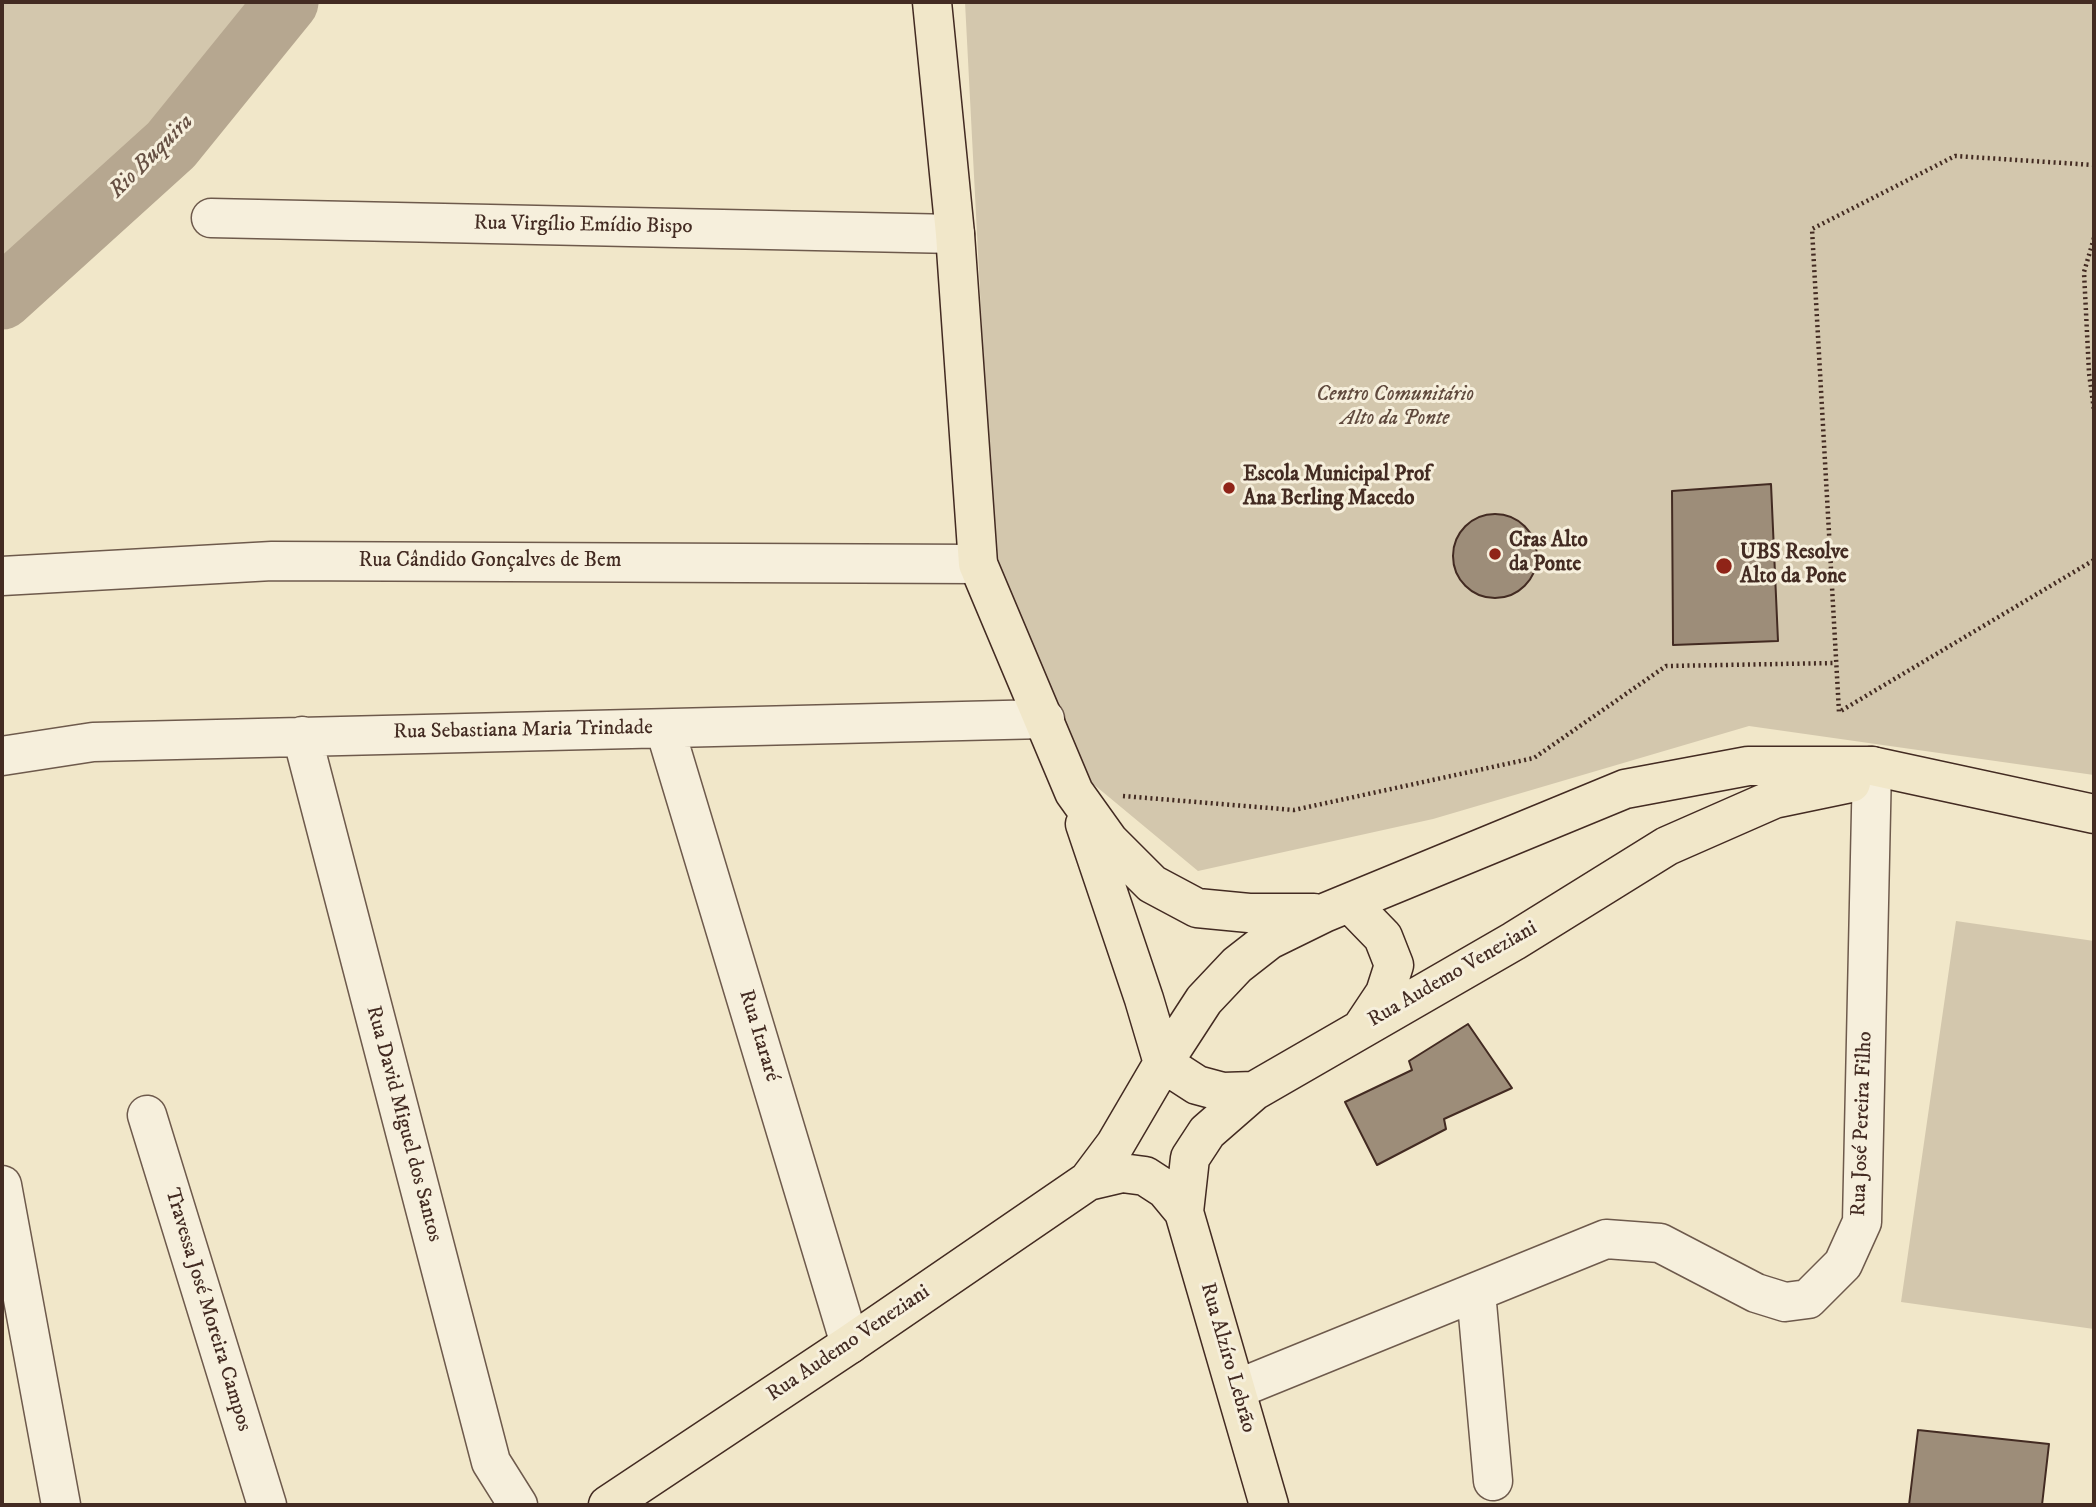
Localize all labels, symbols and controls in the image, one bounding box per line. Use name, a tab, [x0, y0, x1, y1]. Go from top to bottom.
water label: Rio Buquira	[104, 109, 200, 205]
street label: Rua Virgílio Emídio Bispo	[473, 211, 693, 241]
park label: Centro Comunitário Alto da Ponte	[1316, 383, 1474, 433]
place label: Escola Municipal Prof Ana Berling Macedo	[1243, 463, 1431, 513]
marker: Escola Municipal Prof Ana Berling Macedo	[1221, 480, 1237, 496]
place label: Cras Alto da Ponte	[1509, 529, 1588, 579]
place label: UBS Resolve Alto da Pone	[1740, 541, 1849, 591]
marker: Cras Alto da Ponte	[1487, 546, 1503, 562]
street label: Rua Cândido Gonçalves de Bem	[358, 549, 622, 575]
marker: UBS Resolve Alto da Pone	[1714, 556, 1734, 576]
street label: Rua Sebastiana Maria Trindade	[393, 716, 653, 746]
street label: Rua Audemo Veneziani	[1364, 916, 1542, 1034]
street label: Rua Itararé	[732, 987, 784, 1085]
street label: Rua David Miguel dos Santos	[359, 1003, 447, 1245]
street label: Rua José Pereira Filho	[1847, 1031, 1879, 1217]
street label: Travessa José Moreira Campos	[158, 1185, 256, 1435]
street label: Rua Audemo Veneziani	[763, 1280, 935, 1408]
street label: Rua Alzíro Lebrão	[1194, 1280, 1260, 1436]

